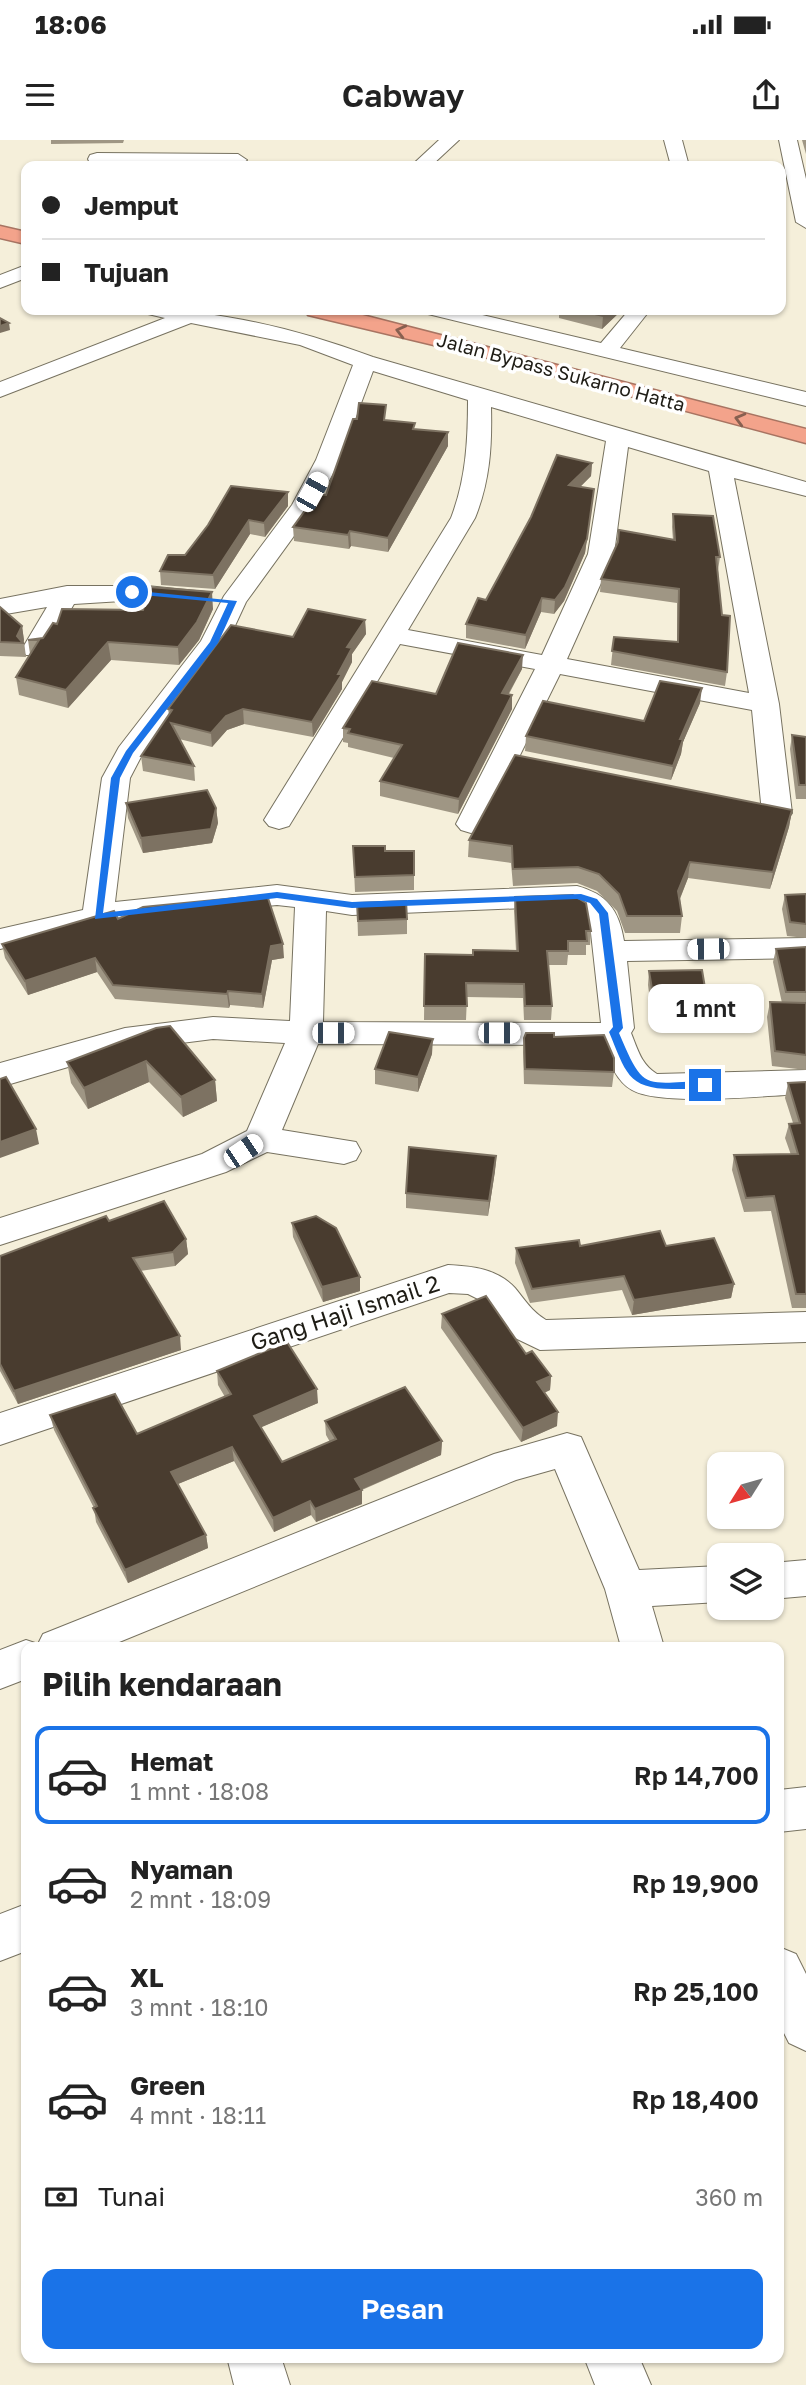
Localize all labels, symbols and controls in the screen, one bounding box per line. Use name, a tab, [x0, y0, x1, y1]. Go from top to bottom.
text: 18:06	[35, 9, 107, 40]
icon: menu	[21, 76, 59, 114]
text: Cabway	[342, 76, 464, 114]
icon: share	[747, 76, 785, 114]
text: Jemput	[84, 190, 179, 221]
text: Tujuan	[84, 257, 169, 288]
one-way arrow	[395, 324, 407, 339]
street label: Jalan Bypass Sukarno Hatta	[435, 327, 688, 416]
one-way arrow	[734, 413, 746, 427]
car	[293, 469, 332, 515]
route start	[116, 576, 148, 608]
car	[687, 938, 730, 960]
callout: 1 mnt	[647, 984, 763, 1032]
text: 1 mnt	[676, 994, 736, 1022]
car	[313, 1023, 355, 1044]
car	[479, 1023, 521, 1044]
route end	[689, 1069, 721, 1101]
car	[220, 1131, 267, 1171]
street label: Gang Haji Ismail 2	[247, 1268, 443, 1356]
north arrow	[707, 1452, 784, 1530]
map controls	[707, 1452, 784, 1620]
button: layers	[707, 1543, 784, 1620]
text: Pilih kendaraan	[42, 1665, 282, 1703]
icon: car	[46, 1744, 109, 1807]
text: Hemat	[130, 1746, 213, 1777]
text: Rp 14,700	[634, 1760, 759, 1791]
text: 1 mnt · 18:08	[130, 1777, 269, 1805]
icon: car	[46, 1852, 109, 1915]
text: Nyaman	[130, 1854, 233, 1885]
text: Rp 19,900	[632, 1868, 759, 1899]
text: 2 mnt · 18:09	[130, 1885, 271, 1913]
icon: car	[46, 1960, 109, 2023]
text: XL	[130, 1962, 164, 1993]
text: Rp 25,100	[633, 1976, 759, 2007]
text: 3 mnt · 18:10	[130, 1993, 269, 2021]
icon: car	[46, 2068, 109, 2131]
text: Green	[130, 2070, 205, 2101]
text: Rp 18,400	[631, 2084, 759, 2115]
text: 4 mnt · 18:11	[130, 2101, 266, 2129]
icon: cash	[42, 2178, 80, 2216]
text: Tunai	[98, 2181, 165, 2212]
text: 360 m	[695, 2183, 763, 2211]
button: Pesan	[42, 2269, 763, 2349]

